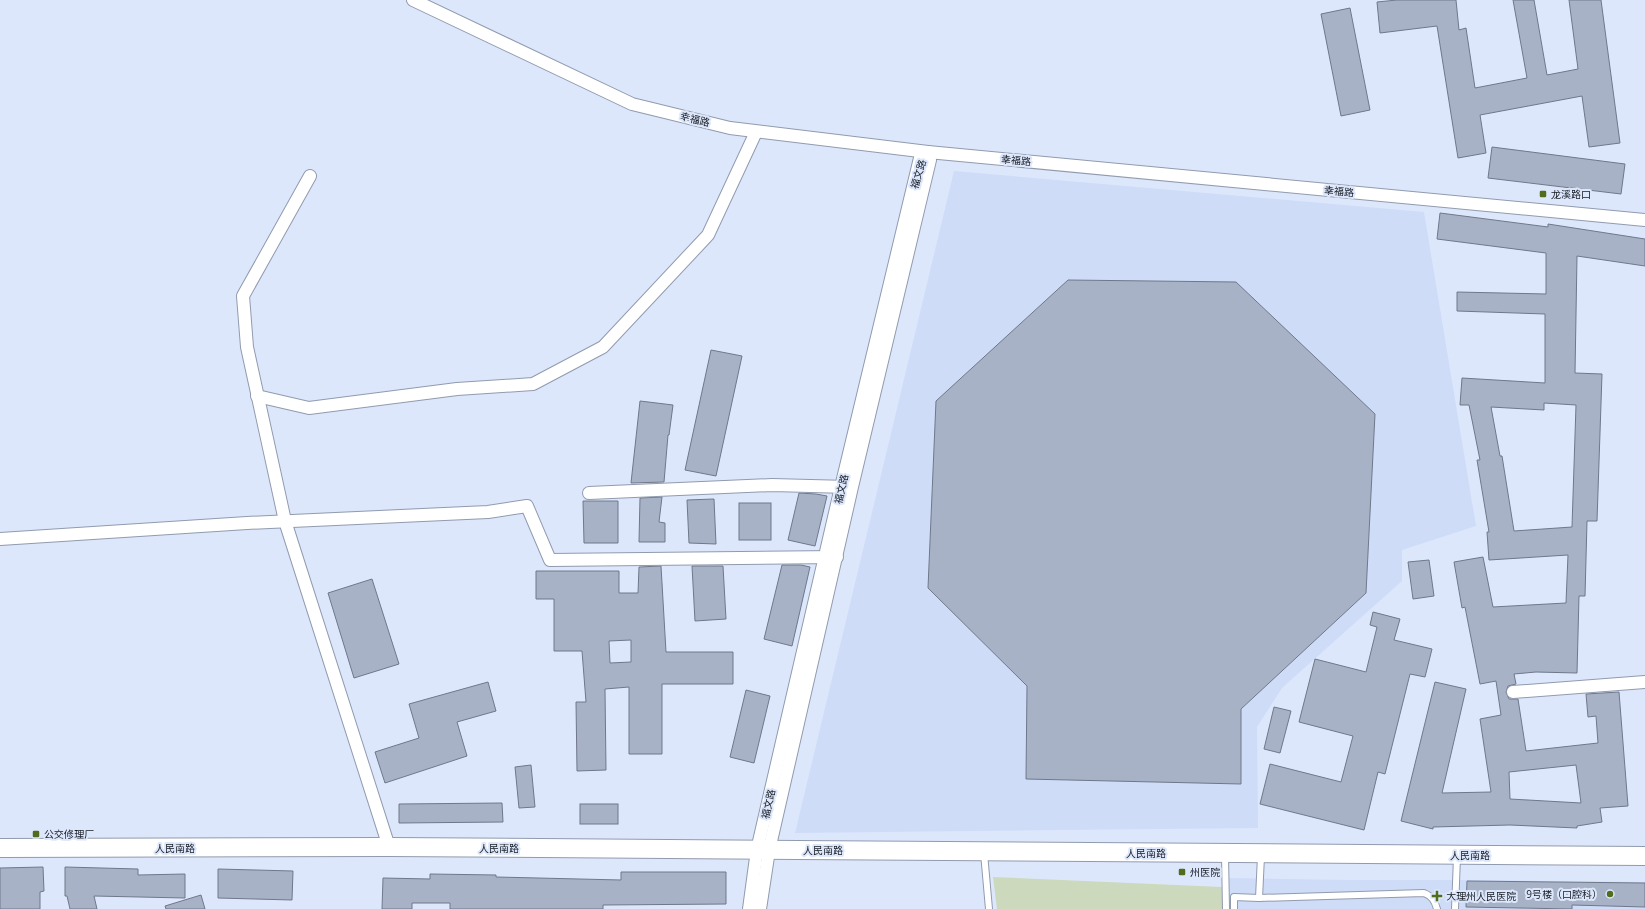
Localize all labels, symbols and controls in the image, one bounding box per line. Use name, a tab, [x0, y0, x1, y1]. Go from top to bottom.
street label: 幸福路	[679, 109, 711, 129]
street label: 幸福路	[1000, 152, 1032, 168]
street label: 福文路	[907, 158, 929, 190]
street label: 幸福路	[1323, 183, 1355, 199]
place label: 龙溪路口	[1551, 187, 1591, 201]
marker: 龙溪路口	[1538, 189, 1548, 199]
street label: 福文路	[831, 473, 851, 505]
street label: 福文路	[758, 788, 778, 820]
place label: 公交修理厂	[44, 827, 94, 841]
marker: 公交修理厂	[31, 829, 41, 839]
street label: 人民南路	[155, 841, 195, 855]
street label: 人民南路	[479, 841, 519, 855]
street label: 人民南路	[803, 843, 843, 857]
street label: 人民南路	[1126, 846, 1166, 860]
street label: 人民南路	[1450, 848, 1490, 862]
place label: 州医院	[1190, 865, 1220, 879]
marker: 州医院	[1177, 867, 1187, 877]
place label: 9号楼（口腔科）	[1526, 887, 1602, 901]
place label: 大理州人民医院	[1446, 889, 1516, 903]
marker: 9号楼（口腔科）	[1605, 889, 1615, 899]
marker: 大理州人民医院	[1431, 890, 1443, 902]

